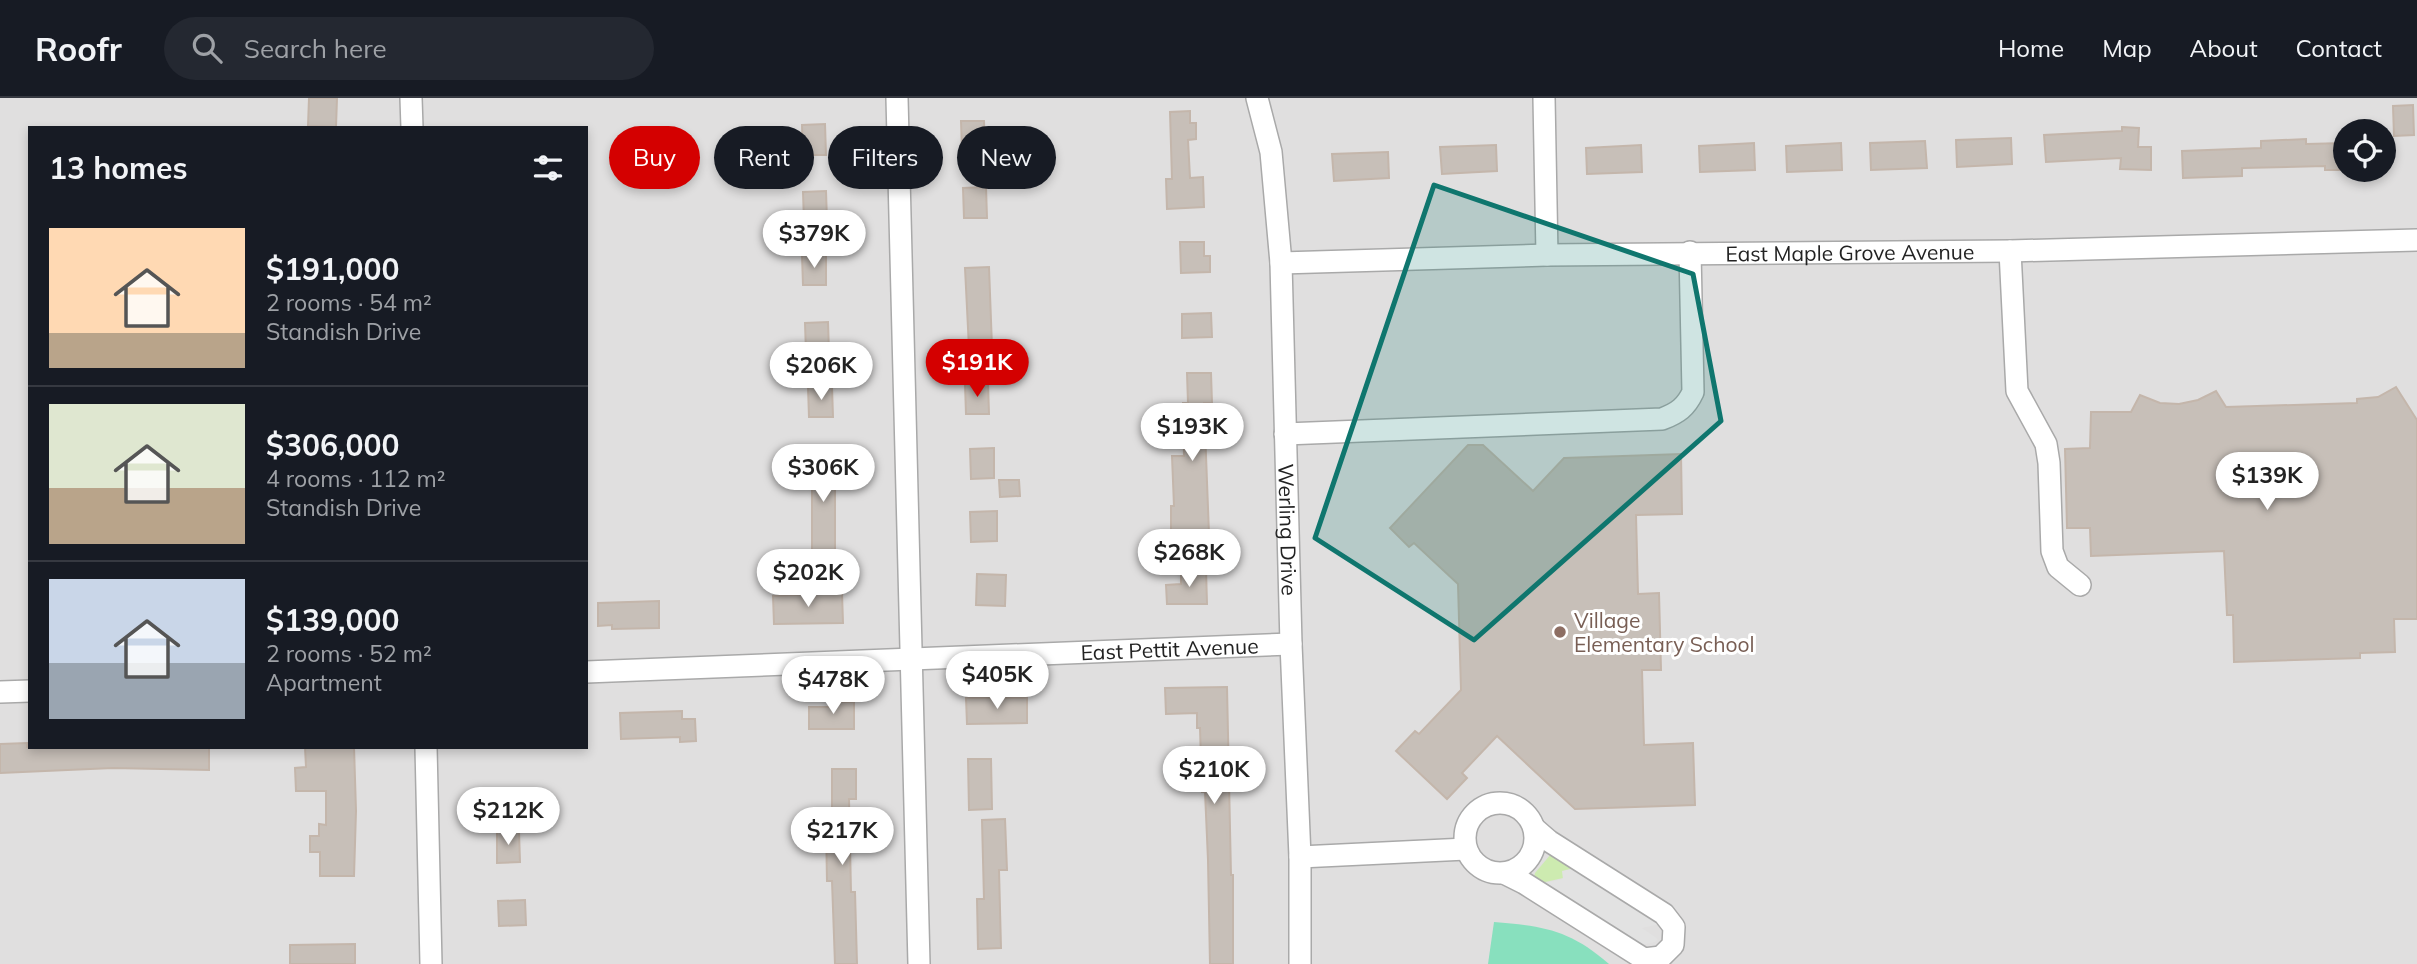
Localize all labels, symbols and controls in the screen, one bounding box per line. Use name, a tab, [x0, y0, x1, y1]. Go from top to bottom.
search box	[164, 17, 654, 80]
text: Roofr	[35, 28, 122, 69]
icon: search	[188, 29, 226, 67]
text: Search here	[244, 32, 387, 65]
text: Home	[1998, 33, 2064, 63]
text: Map	[2102, 33, 2152, 63]
text: About	[2190, 33, 2258, 63]
text: Contact	[2296, 33, 2382, 63]
map controls	[2333, 119, 2396, 182]
button: locate	[2333, 119, 2396, 182]
chip: Buy	[609, 126, 700, 189]
chip: Rent	[714, 126, 814, 189]
chip: Filters	[828, 126, 943, 189]
chip: New	[957, 126, 1056, 189]
text: 13 homes	[49, 149, 188, 187]
icon: filters	[529, 149, 567, 187]
pin: $379K	[765, 211, 863, 270]
text: $379K	[779, 218, 849, 247]
street label: East Maple Grove Avenue	[1725, 238, 1974, 266]
text: $191,000	[266, 250, 399, 288]
icon: home	[105, 256, 189, 340]
text: 2 rooms · 54 m²	[266, 288, 432, 317]
text: Standish Drive	[266, 317, 421, 346]
pin: $191K	[928, 340, 1026, 399]
pin: $206K	[772, 342, 870, 402]
text: $191K	[942, 347, 1012, 376]
text: $206K	[786, 350, 856, 379]
pin: $193K	[1143, 404, 1241, 463]
text: $193K	[1157, 411, 1227, 440]
text: $306,000	[266, 426, 399, 464]
icon: home	[105, 432, 189, 516]
pin: $306K	[774, 444, 872, 504]
text: $306K	[788, 452, 858, 481]
pin: $139K	[2218, 452, 2316, 512]
text: $139K	[2232, 460, 2302, 489]
street label: Werling Drive	[1273, 463, 1303, 596]
text: 4 rooms · 112 m²	[266, 464, 446, 493]
text: Standish Drive	[266, 493, 421, 522]
pin: $268K	[1140, 530, 1238, 589]
text: $268K	[1154, 537, 1224, 566]
pin: $202K	[759, 550, 857, 609]
text: $202K	[773, 557, 843, 586]
text: $139,000	[266, 601, 399, 639]
icon: home	[105, 607, 189, 691]
place label: Village Elementary School	[1574, 607, 1755, 657]
marker: Village Elementary School	[1552, 624, 1568, 640]
street label: East Pettit Avenue	[1080, 632, 1259, 665]
text: 2 rooms · 52 m²	[266, 639, 432, 668]
pin: $405K	[948, 652, 1046, 711]
pin: $478K	[784, 656, 882, 716]
text: $405K	[962, 659, 1032, 688]
text: $478K	[798, 664, 868, 693]
text: Apartment	[266, 668, 382, 697]
pin: $210K	[1165, 746, 1263, 806]
text: $210K	[1179, 754, 1249, 783]
pin: $212K	[459, 788, 557, 847]
text: $212K	[473, 795, 543, 824]
pin: $217K	[793, 808, 891, 867]
text: $217K	[807, 815, 877, 844]

